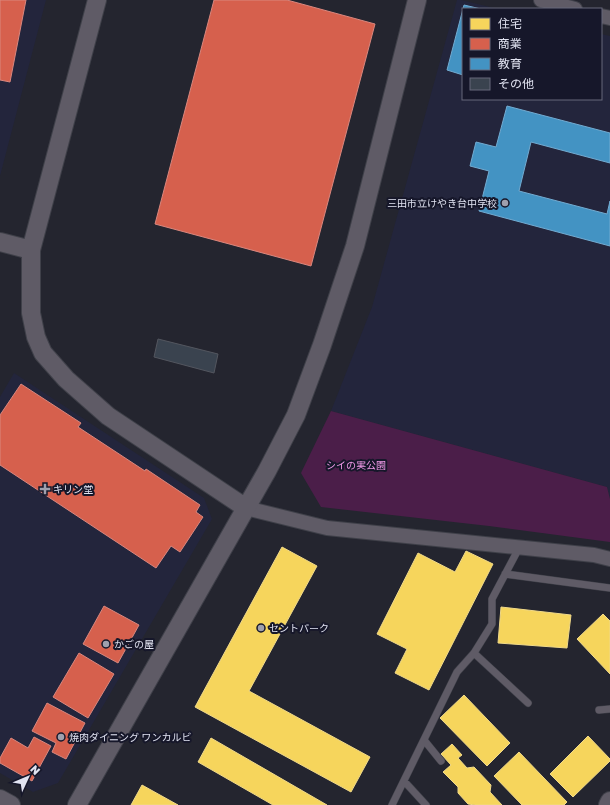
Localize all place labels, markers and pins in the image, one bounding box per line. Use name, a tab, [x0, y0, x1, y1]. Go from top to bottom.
place label: 三田市立けやき台中学校	[387, 197, 497, 209]
marker: 三田市立けやき台中学校	[500, 198, 510, 208]
place label: キリン堂	[53, 483, 93, 495]
marker: キリン堂	[40, 484, 50, 494]
place label: セントパーク	[269, 622, 329, 634]
marker: セントパーク	[256, 623, 266, 633]
place label: かごの屋	[114, 638, 154, 650]
marker: かごの屋	[101, 639, 111, 649]
place label: 焼肉ダイニング ワンカルビ	[69, 731, 192, 743]
marker: 焼肉ダイニング ワンカルビ	[56, 732, 66, 742]

